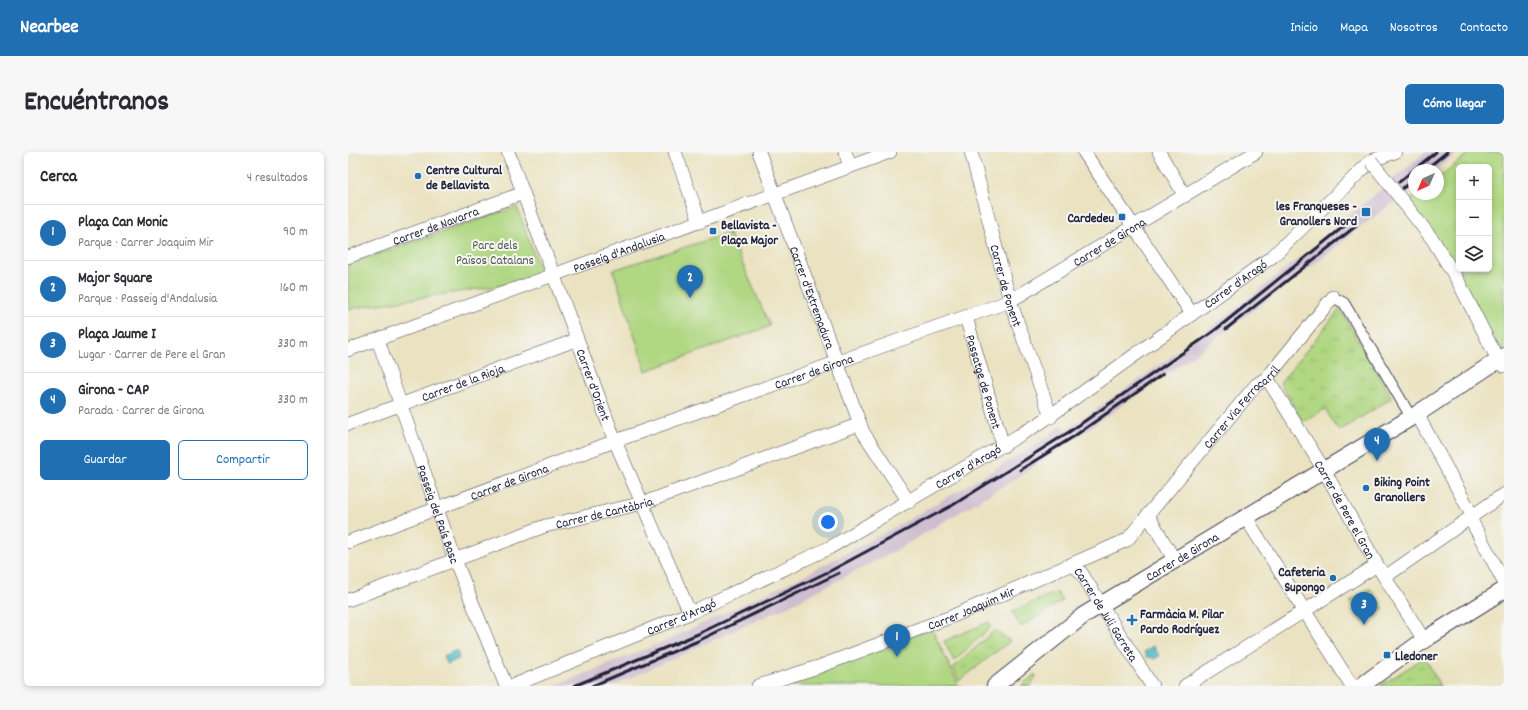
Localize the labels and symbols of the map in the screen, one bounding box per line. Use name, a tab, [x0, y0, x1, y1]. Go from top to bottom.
place label: Centre Cultural de Bellavista	[426, 162, 503, 196]
north arrow	[1408, 164, 1444, 200]
marker: Centre Cultural de Bellavista	[413, 171, 423, 181]
place label: les Franqueses - Granollers Nord	[1276, 198, 1358, 232]
street label: Carrer de Navarra	[390, 203, 483, 252]
marker: les Franqueses - Granollers Nord	[1360, 206, 1372, 218]
place label: Cardedeu	[1067, 210, 1114, 229]
marker: Cardedeu	[1117, 212, 1127, 222]
street label: Carrer de Girona	[1070, 213, 1151, 273]
place label: Bellavista - Plaça Major	[721, 217, 779, 251]
marker: Bellavista - Plaça Major	[708, 226, 718, 236]
street label: Passeig d'Andalusia	[571, 228, 669, 279]
park label: Parc dels Països Catalans	[456, 237, 534, 271]
street label: Carrer de Ponent	[984, 243, 1025, 330]
street label: Carrer d'Extremadura	[783, 244, 839, 353]
street label: Carrer d'Aragó	[1201, 256, 1272, 315]
pin: 2	[677, 265, 703, 298]
street label: Passatge de Ponent	[960, 333, 1005, 432]
street label: Carrer d'Orient	[570, 347, 614, 424]
street label: Carrer de Girona	[772, 350, 857, 396]
street label: Carrer de la Rioja	[419, 360, 508, 408]
street label: Carrer Via Ferrocarril	[1200, 362, 1286, 454]
pin: 4	[1364, 428, 1390, 461]
street label: Carrer d'Aragó	[932, 441, 1006, 495]
street label: Carrer de Pere el Gran	[1308, 457, 1379, 563]
street label: Carrer de Girona	[468, 460, 552, 507]
street label: Passeig del País Basc	[410, 462, 463, 567]
place label: Biking Point Granollers	[1374, 474, 1430, 508]
marker: Biking Point Granollers	[1361, 483, 1371, 493]
street label: Carrer de Cantàbria	[554, 493, 657, 535]
your location	[818, 512, 838, 532]
street label: Carrer de Girona	[1143, 528, 1224, 588]
street label: Carrer de Juli Garreta	[1068, 564, 1142, 667]
place label: Cafeteria Supongo	[1278, 564, 1326, 598]
marker: Cafeteria Supongo	[1328, 573, 1338, 583]
street label: Carrer Joaquim Mir	[926, 583, 1019, 637]
pin: 3	[1351, 592, 1377, 625]
street label: Carrer d'Aragó	[644, 595, 720, 642]
place label: Farmàcia M. Pilar Pardo Rodríguez	[1140, 606, 1225, 640]
marker: Farmàcia M. Pilar Pardo Rodríguez	[1127, 615, 1137, 625]
pin: 1	[884, 624, 910, 657]
place label: Lledoner	[1395, 648, 1439, 667]
marker: Lledoner	[1382, 650, 1392, 660]

